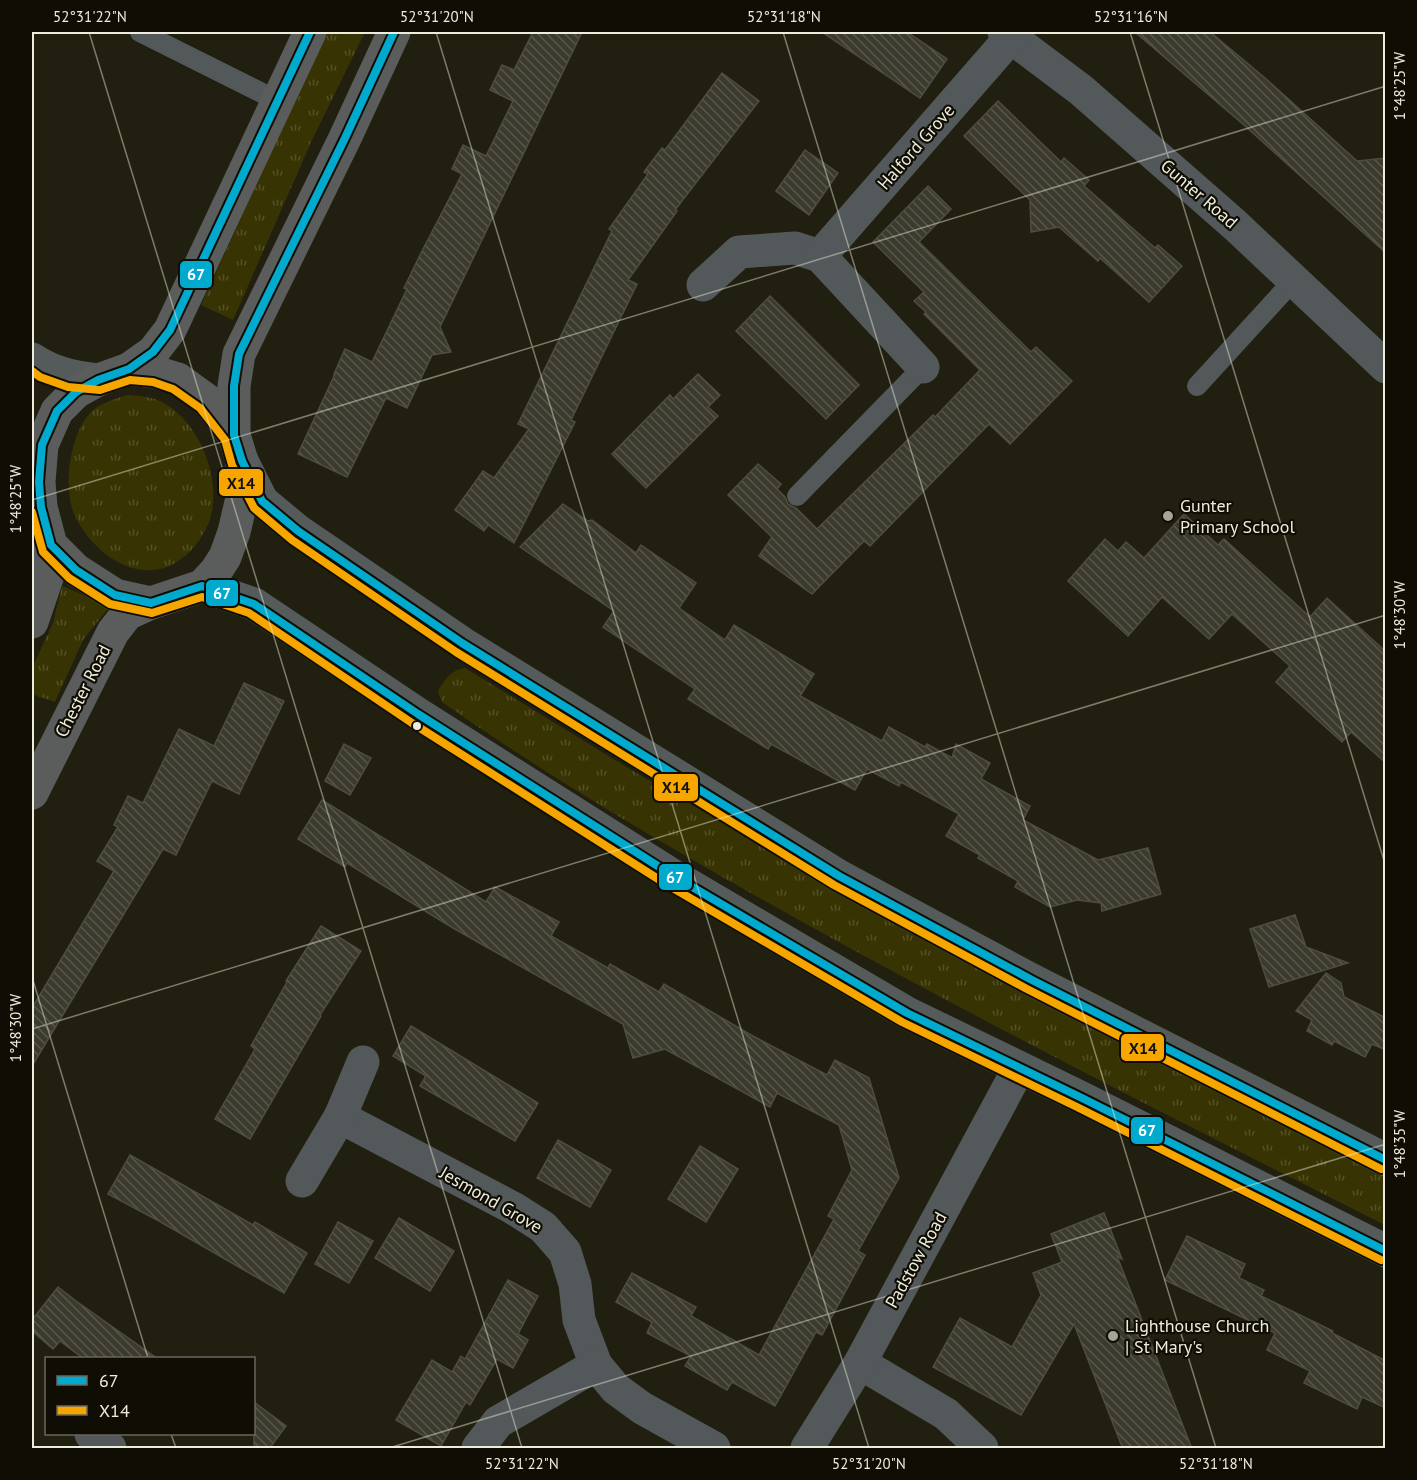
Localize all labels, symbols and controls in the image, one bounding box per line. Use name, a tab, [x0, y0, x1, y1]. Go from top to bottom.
text: 52°31'22"N	[53, 7, 127, 26]
text: 52°31'20"N	[400, 7, 474, 26]
text: 52°31'18"N	[747, 7, 821, 26]
text: 52°31'16"N	[1094, 7, 1168, 26]
text: 1°48'25"W	[1390, 51, 1409, 120]
street label: Halford Grove	[872, 99, 959, 194]
street label: Gunter Road	[1156, 154, 1243, 233]
line badge: 67	[179, 260, 213, 289]
text: 67	[187, 264, 205, 284]
text: 1°48'25"W	[6, 464, 25, 533]
line badge: X14	[218, 468, 264, 497]
text: X14	[227, 473, 255, 493]
place label: Gunter Primary School	[1180, 494, 1295, 538]
marker: Gunter Primary School	[1161, 509, 1175, 523]
line badge: 67	[205, 579, 239, 607]
text: 1°48'30"W	[1390, 580, 1409, 649]
text: 67	[213, 583, 231, 603]
street label: Chester Road	[49, 641, 116, 741]
unlabelled marker	[411, 720, 423, 732]
line badge: X14	[653, 773, 699, 802]
text: X14	[662, 777, 690, 797]
line badge: 67	[658, 863, 693, 891]
text: 67	[666, 867, 684, 887]
text: 1°48'30"W	[6, 993, 25, 1062]
line badge: X14	[1120, 1033, 1165, 1062]
text: X14	[1129, 1038, 1157, 1058]
text: 1°48'35"W	[1390, 1109, 1409, 1178]
line badge: 67	[1130, 1116, 1164, 1145]
text: 67	[1138, 1120, 1156, 1140]
street label: Jesmond Grove	[435, 1160, 547, 1238]
street label: Padstow Road	[880, 1208, 951, 1312]
place label: Lighthouse Church | St Mary's	[1125, 1314, 1269, 1358]
marker: Lighthouse Church | St Mary's	[1106, 1329, 1120, 1343]
legend	[45, 1357, 255, 1435]
text: 67	[99, 1369, 119, 1392]
text: X14	[99, 1399, 130, 1422]
text: 52°31'22"N	[485, 1454, 559, 1473]
text: 52°31'20"N	[832, 1454, 906, 1473]
text: 52°31'18"N	[1179, 1454, 1253, 1473]

